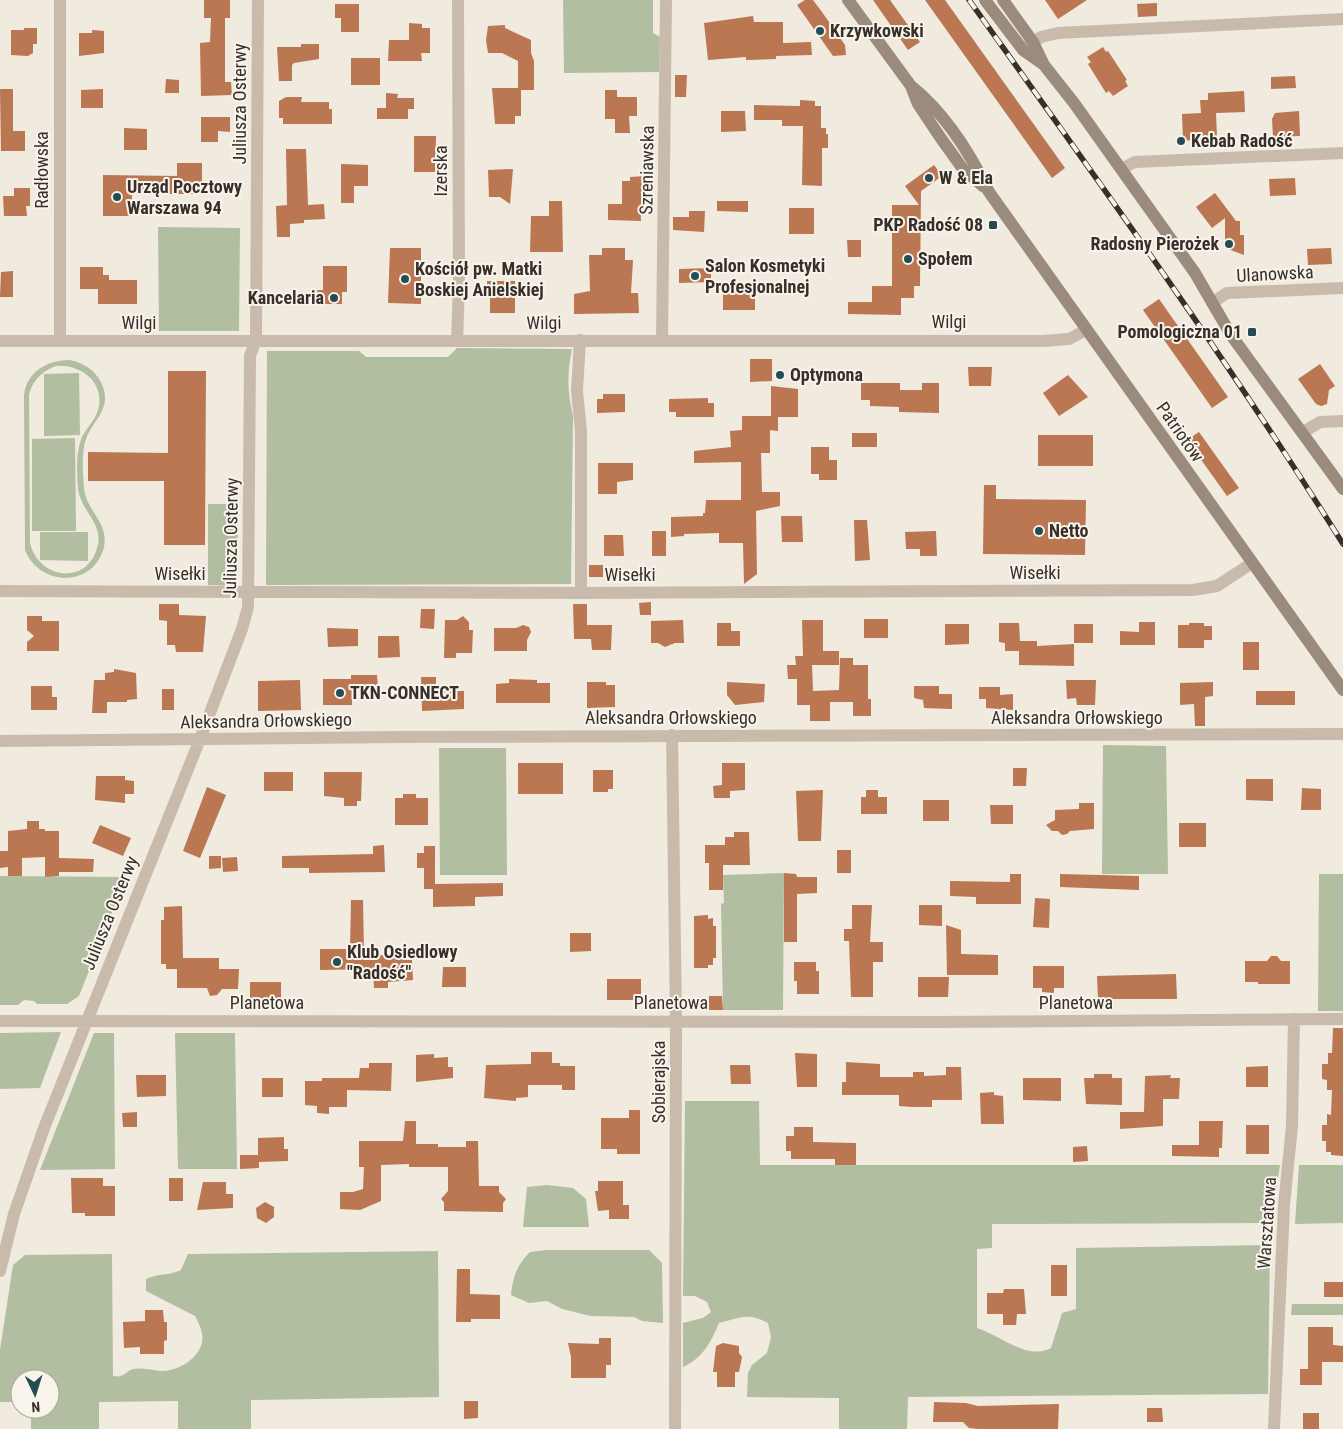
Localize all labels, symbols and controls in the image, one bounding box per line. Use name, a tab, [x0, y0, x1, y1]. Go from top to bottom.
place label: Krzywkowski	[830, 20, 924, 41]
marker: Krzywkowski	[814, 25, 826, 37]
street label: Juliusza Osterwy	[229, 43, 250, 164]
street label: Szreniawska	[635, 125, 658, 215]
place label: Kebab Radość	[1191, 130, 1293, 151]
street label: Radłowska	[31, 131, 52, 209]
marker: Kebab Radość	[1175, 135, 1187, 147]
street label: Izerska	[430, 145, 451, 197]
place label: W & Ela	[939, 167, 993, 188]
marker: W & Ela	[923, 172, 935, 184]
place label: Urząd Pocztowy Warszawa 94	[127, 176, 242, 218]
marker: Urząd Pocztowy Warszawa 94	[111, 191, 123, 203]
place label: PKP Radość 08	[873, 214, 983, 235]
marker: PKP Radość 08	[987, 219, 999, 231]
place label: Radosny Pierożek	[1090, 233, 1219, 254]
marker: Radosny Pierożek	[1223, 238, 1235, 250]
place label: Społem	[918, 248, 973, 269]
marker: Społem	[902, 253, 914, 265]
place label: Salon Kosmetyki Profesjonalnej	[705, 255, 825, 297]
place label: Kościół pw. Matki Boskiej Anielskiej	[415, 258, 544, 300]
street label: Ulanowska	[1236, 261, 1314, 286]
marker: Salon Kosmetyki Profesjonalnej	[689, 270, 701, 282]
marker: Kościół pw. Matki Boskiej Anielskiej	[399, 273, 411, 285]
place label: Kancelaria	[248, 287, 324, 308]
marker: Kancelaria	[328, 292, 340, 304]
street label: Wilgi	[932, 311, 966, 332]
street label: Wilgi	[122, 312, 156, 333]
street label: Wilgi	[526, 312, 562, 333]
place label: Pomologiczna 01	[1117, 321, 1242, 342]
marker: Pomologiczna 01	[1246, 326, 1258, 338]
place label: Optymona	[790, 364, 863, 385]
marker: Optymona	[774, 369, 786, 381]
street label: Patriotów	[1152, 398, 1209, 466]
street label: Juliusza Osterwy	[219, 477, 242, 599]
place label: Netto	[1049, 520, 1088, 541]
marker: Netto	[1033, 525, 1045, 537]
street label: Wisełki	[1009, 562, 1061, 583]
street label: Wisełki	[154, 563, 206, 584]
street label: Wisełki	[604, 564, 656, 585]
place label: TKN-CONNECT	[350, 682, 459, 703]
marker: TKN-CONNECT	[334, 687, 346, 699]
street label: Aleksandra Orłowskiego	[585, 707, 757, 728]
street label: Aleksandra Orłowskiego	[991, 707, 1163, 728]
street label: Aleksandra Orłowskiego	[180, 709, 352, 732]
street label: Juliusza Osterwy	[77, 852, 142, 973]
place label: Klub Osiedlowy "Radość"	[347, 941, 457, 983]
marker: Klub Osiedlowy "Radość"	[331, 956, 343, 968]
street label: Planetowa	[230, 992, 304, 1013]
street label: Planetowa	[634, 992, 708, 1013]
street label: Planetowa	[1039, 992, 1113, 1013]
street label: Sobierajska	[648, 1041, 669, 1123]
street label: Warsztatowa	[1253, 1176, 1280, 1270]
north arrow	[10, 1369, 60, 1419]
text: N	[31, 1399, 41, 1415]

